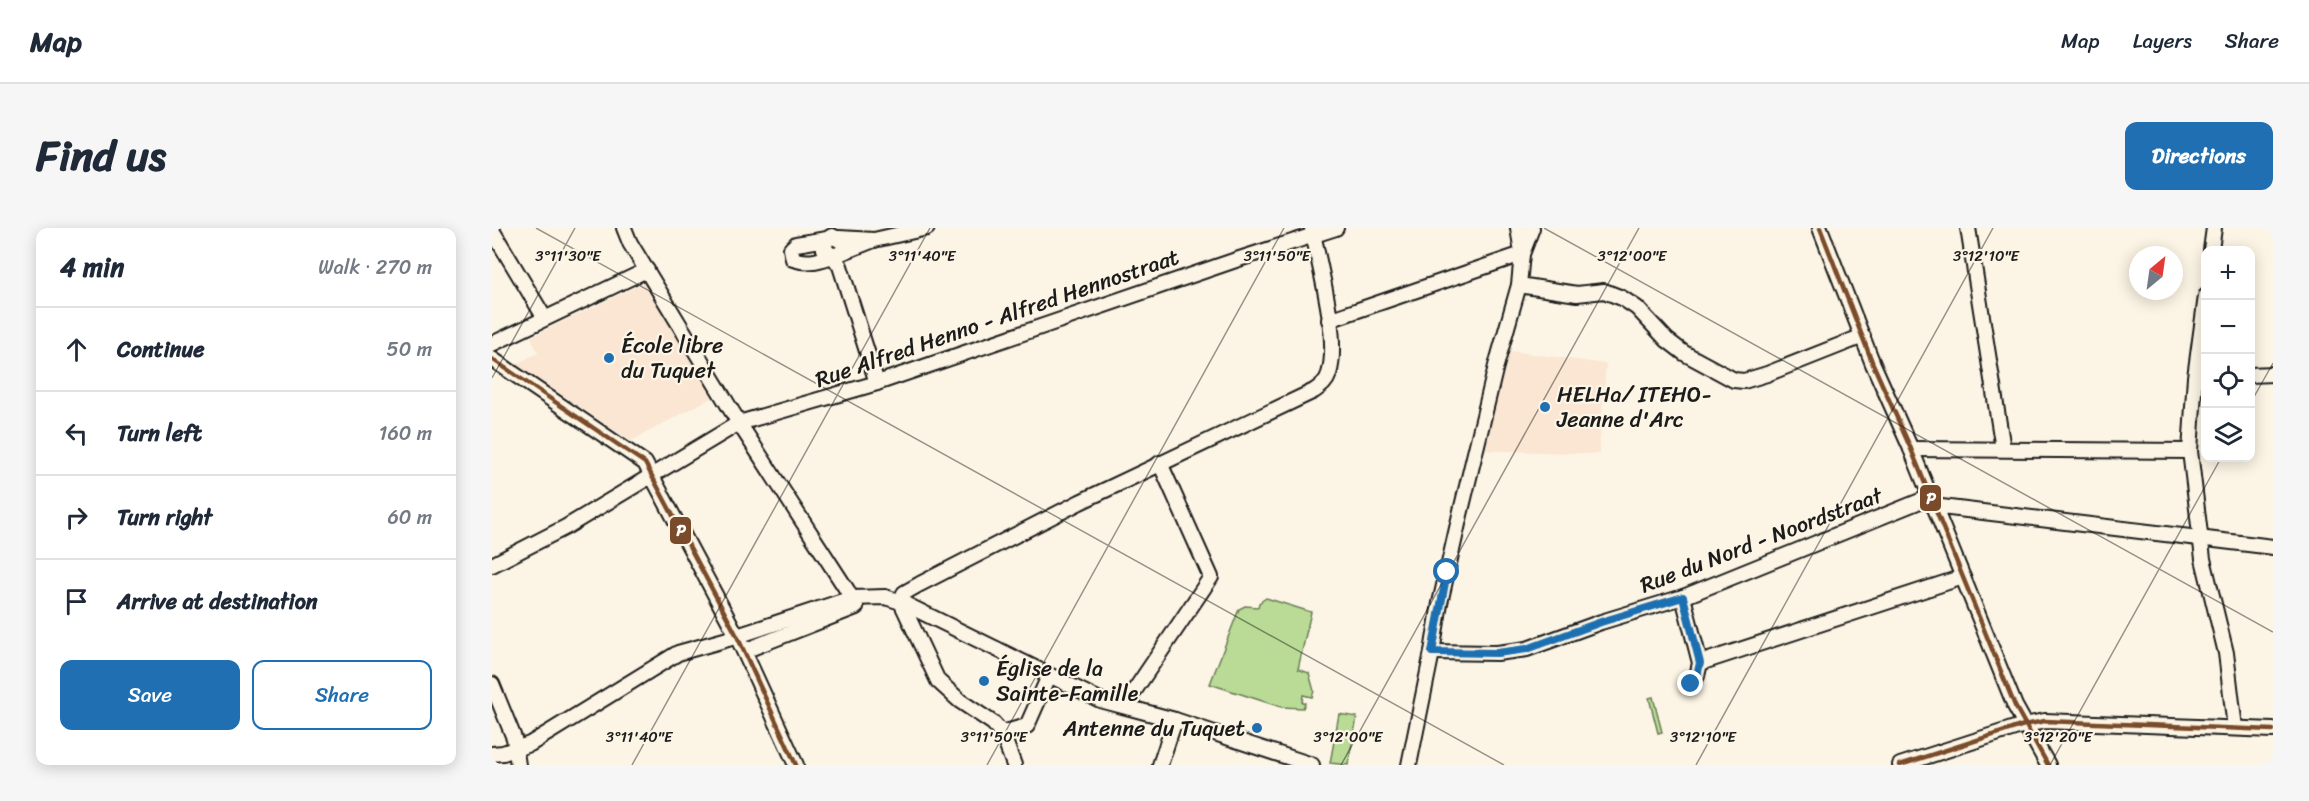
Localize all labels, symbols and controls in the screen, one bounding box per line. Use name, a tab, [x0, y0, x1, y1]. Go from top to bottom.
text: Map	[30, 17, 82, 66]
text: Map	[2061, 22, 2100, 60]
text: Layers	[2133, 22, 2192, 60]
text: Share	[2225, 22, 2279, 60]
text: Find us	[36, 119, 166, 193]
button: Directions	[2125, 122, 2273, 190]
street label: Rue Alfred Henno - Alfred Hennostraat	[810, 237, 1185, 399]
text: 3°11'30"E	[535, 243, 602, 269]
text: 3°11'40"E	[889, 243, 957, 269]
text: 3°11'50"E	[1244, 243, 1312, 269]
text: 3°12'00"E	[1598, 243, 1668, 269]
text: 3°12'10"E	[1953, 243, 2021, 269]
text: 4 min	[60, 244, 124, 290]
north arrow	[2129, 246, 2183, 300]
map controls	[2201, 246, 2255, 462]
button: +	[2201, 246, 2255, 300]
text: Walk · 270 m	[318, 250, 432, 285]
button: −	[2201, 300, 2255, 354]
place label: École libre du Tuquet	[621, 326, 723, 390]
text: Continue	[117, 330, 205, 369]
text: 50 m	[387, 332, 432, 367]
icon: ahead	[60, 333, 93, 366]
marker: École libre du Tuquet	[602, 351, 616, 365]
button: locate	[2201, 354, 2255, 408]
place label: HELHa/ ITEHO- Jeanne d'Arc	[1556, 375, 1711, 439]
marker: HELHa/ ITEHO- Jeanne d'Arc	[1538, 400, 1552, 414]
button: layers	[2201, 408, 2255, 462]
text: Turn left	[117, 414, 202, 453]
text: 160 m	[379, 416, 432, 451]
icon: left	[60, 417, 93, 450]
street label: Rue du Nord - Noordstraat	[1634, 475, 1889, 604]
line badge: P	[1919, 484, 1942, 512]
text: P	[1926, 484, 1936, 513]
text: Turn right	[117, 498, 212, 537]
text: 60 m	[387, 500, 432, 535]
icon: right	[60, 501, 93, 534]
line badge: P	[669, 516, 692, 545]
text: P	[676, 516, 686, 545]
route start	[1433, 558, 1459, 584]
text: Arrive at destination	[117, 582, 318, 621]
icon: arrive	[60, 585, 93, 618]
place label: Église de la Sainte-Famille	[996, 649, 1139, 713]
button: Save	[60, 660, 240, 730]
button: Share	[252, 660, 432, 730]
route end	[1677, 670, 1703, 696]
marker: Église de la Sainte-Famille	[977, 674, 991, 688]
place label: Antenne du Tuquet	[1062, 709, 1245, 748]
marker: Antenne du Tuquet	[1250, 721, 1264, 735]
text: 3°11'40"E	[606, 724, 674, 750]
text: 3°11'50"E	[961, 724, 1029, 750]
text: 3°12'00"E	[1314, 724, 1384, 750]
text: 3°12'10"E	[1670, 724, 1738, 750]
text: 3°12'20"E	[2024, 724, 2094, 750]

